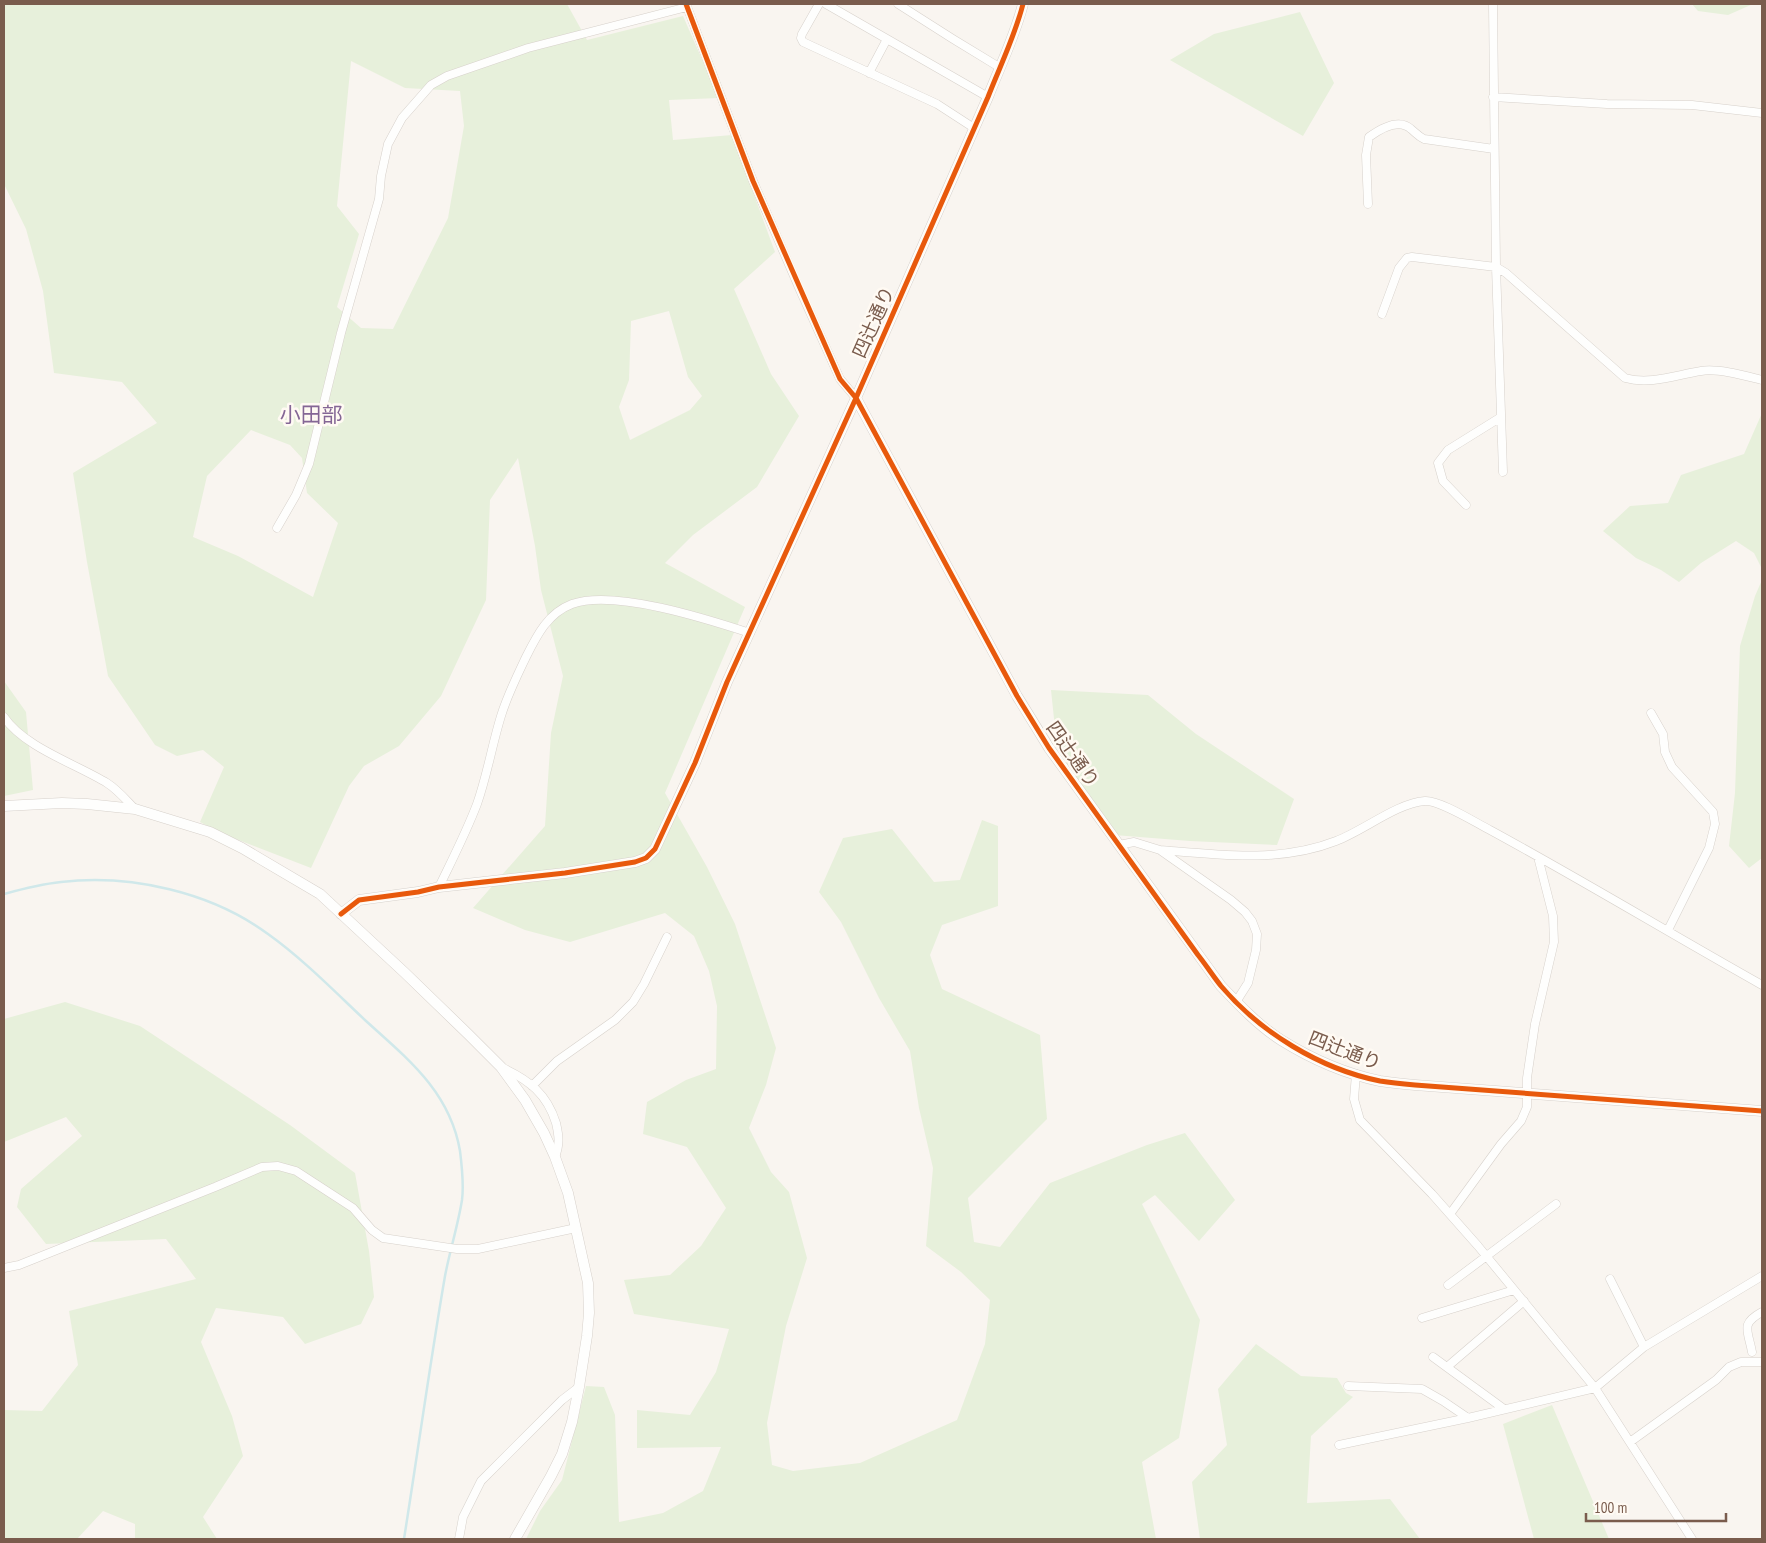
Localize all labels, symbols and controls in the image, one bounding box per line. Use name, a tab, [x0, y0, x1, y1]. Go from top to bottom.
street label: 四辻通り	[847, 282, 899, 362]
district label: 小田部	[280, 401, 343, 428]
street label: 四辻通り	[1041, 716, 1105, 792]
street label: 四辻通り	[1305, 1025, 1385, 1075]
scale bar	[1586, 1490, 1726, 1522]
text: 100 m	[1594, 1498, 1627, 1517]

